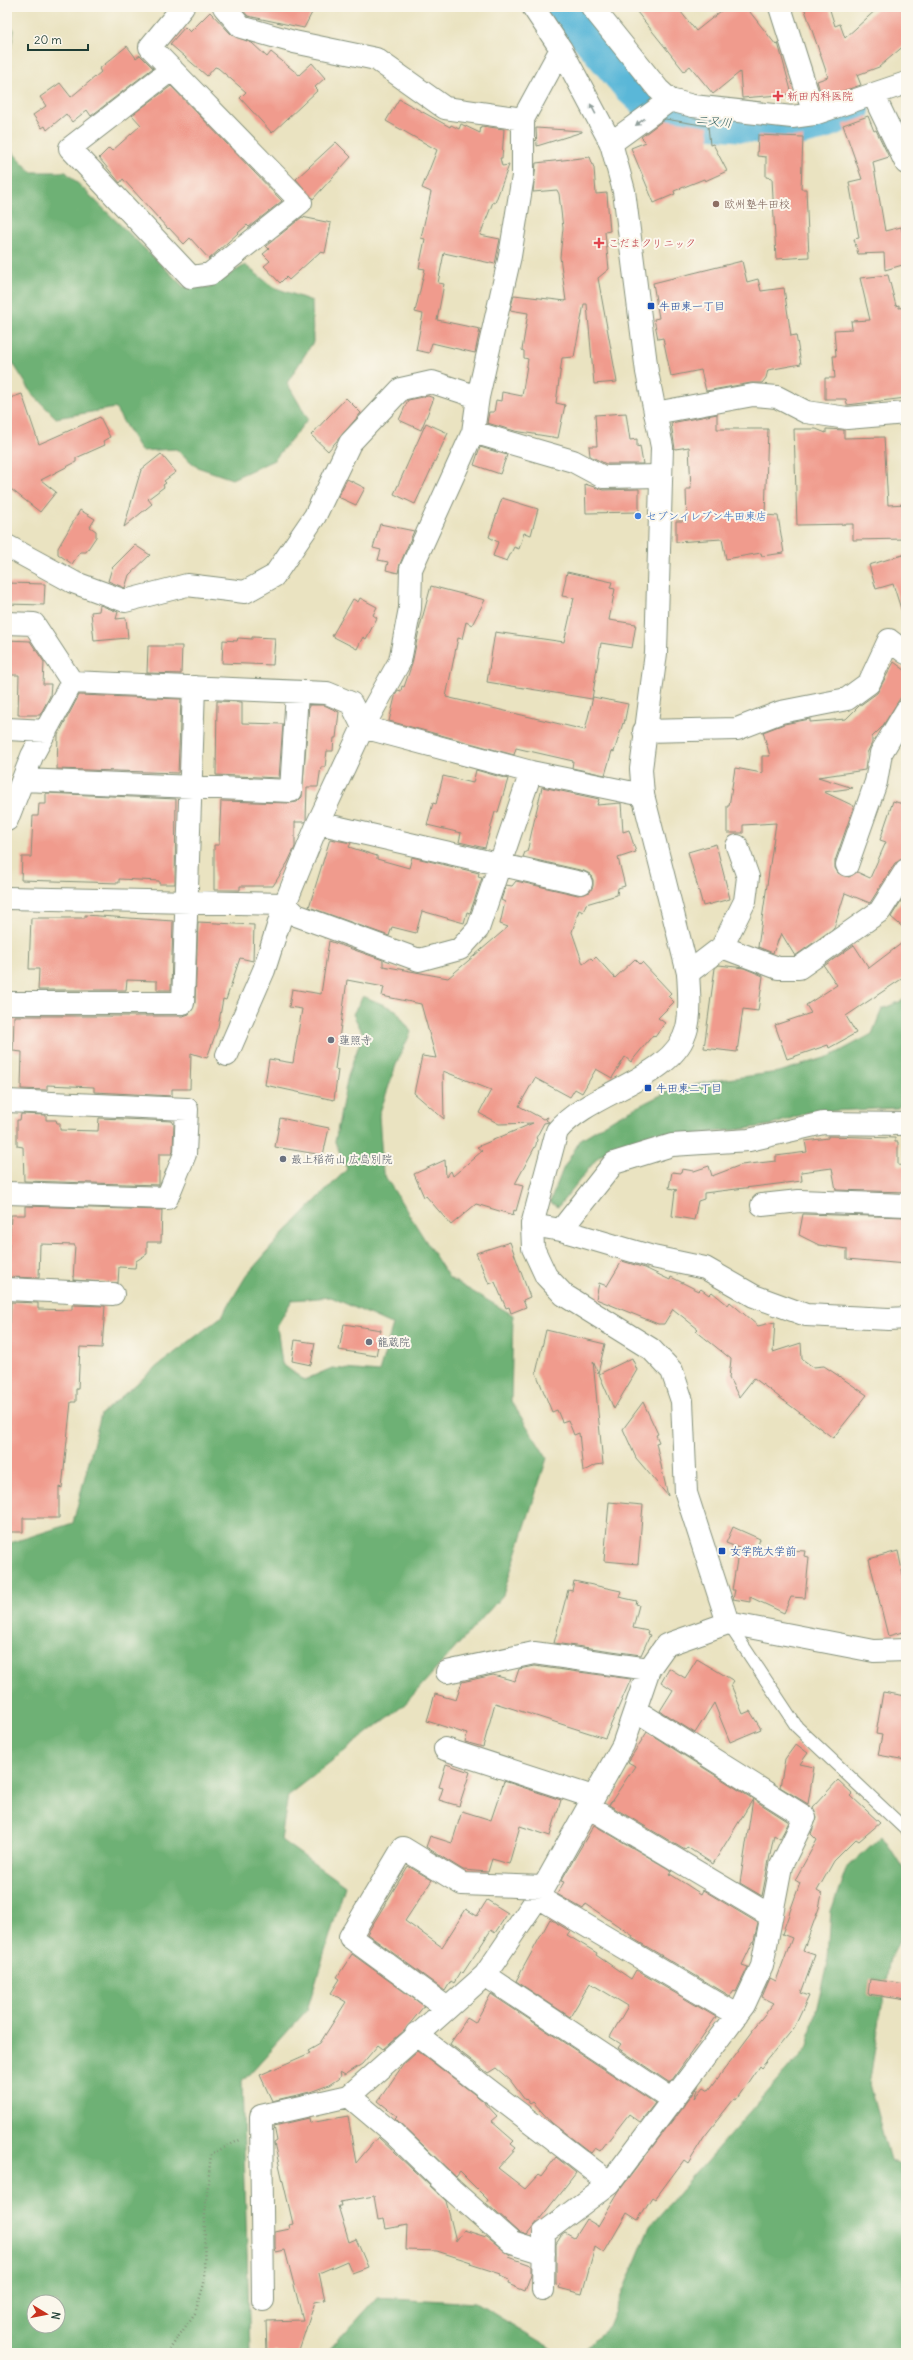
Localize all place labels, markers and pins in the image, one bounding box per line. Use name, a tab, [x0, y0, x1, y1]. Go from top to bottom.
place label: 新田内科医院	[787, 89, 853, 103]
marker: 新田内科医院	[772, 90, 784, 102]
place label: 欧州塾牛田校	[724, 197, 790, 211]
marker: 欧州塾牛田校	[711, 199, 721, 209]
place label: こだまクリニック	[608, 236, 696, 250]
marker: こだまクリニック	[593, 237, 605, 249]
place label: 牛田東一丁目	[659, 299, 725, 313]
marker: 牛田東一丁目	[646, 301, 656, 311]
place label: セブンイレブン牛田東店	[646, 509, 767, 523]
marker: セブンイレブン牛田東店	[633, 511, 643, 521]
place label: 蓮照寺	[339, 1033, 372, 1047]
marker: 蓮照寺	[326, 1035, 336, 1045]
place label: 牛田東二丁目	[656, 1081, 722, 1095]
marker: 牛田東二丁目	[643, 1083, 653, 1093]
place label: 最上稲荷山 広島別院	[291, 1152, 393, 1166]
marker: 最上稲荷山 広島別院	[278, 1154, 288, 1164]
place label: 龍蔵院	[377, 1335, 410, 1349]
marker: 龍蔵院	[364, 1337, 374, 1347]
place label: 女学院大学前	[730, 1544, 796, 1558]
marker: 女学院大学前	[717, 1546, 727, 1556]

